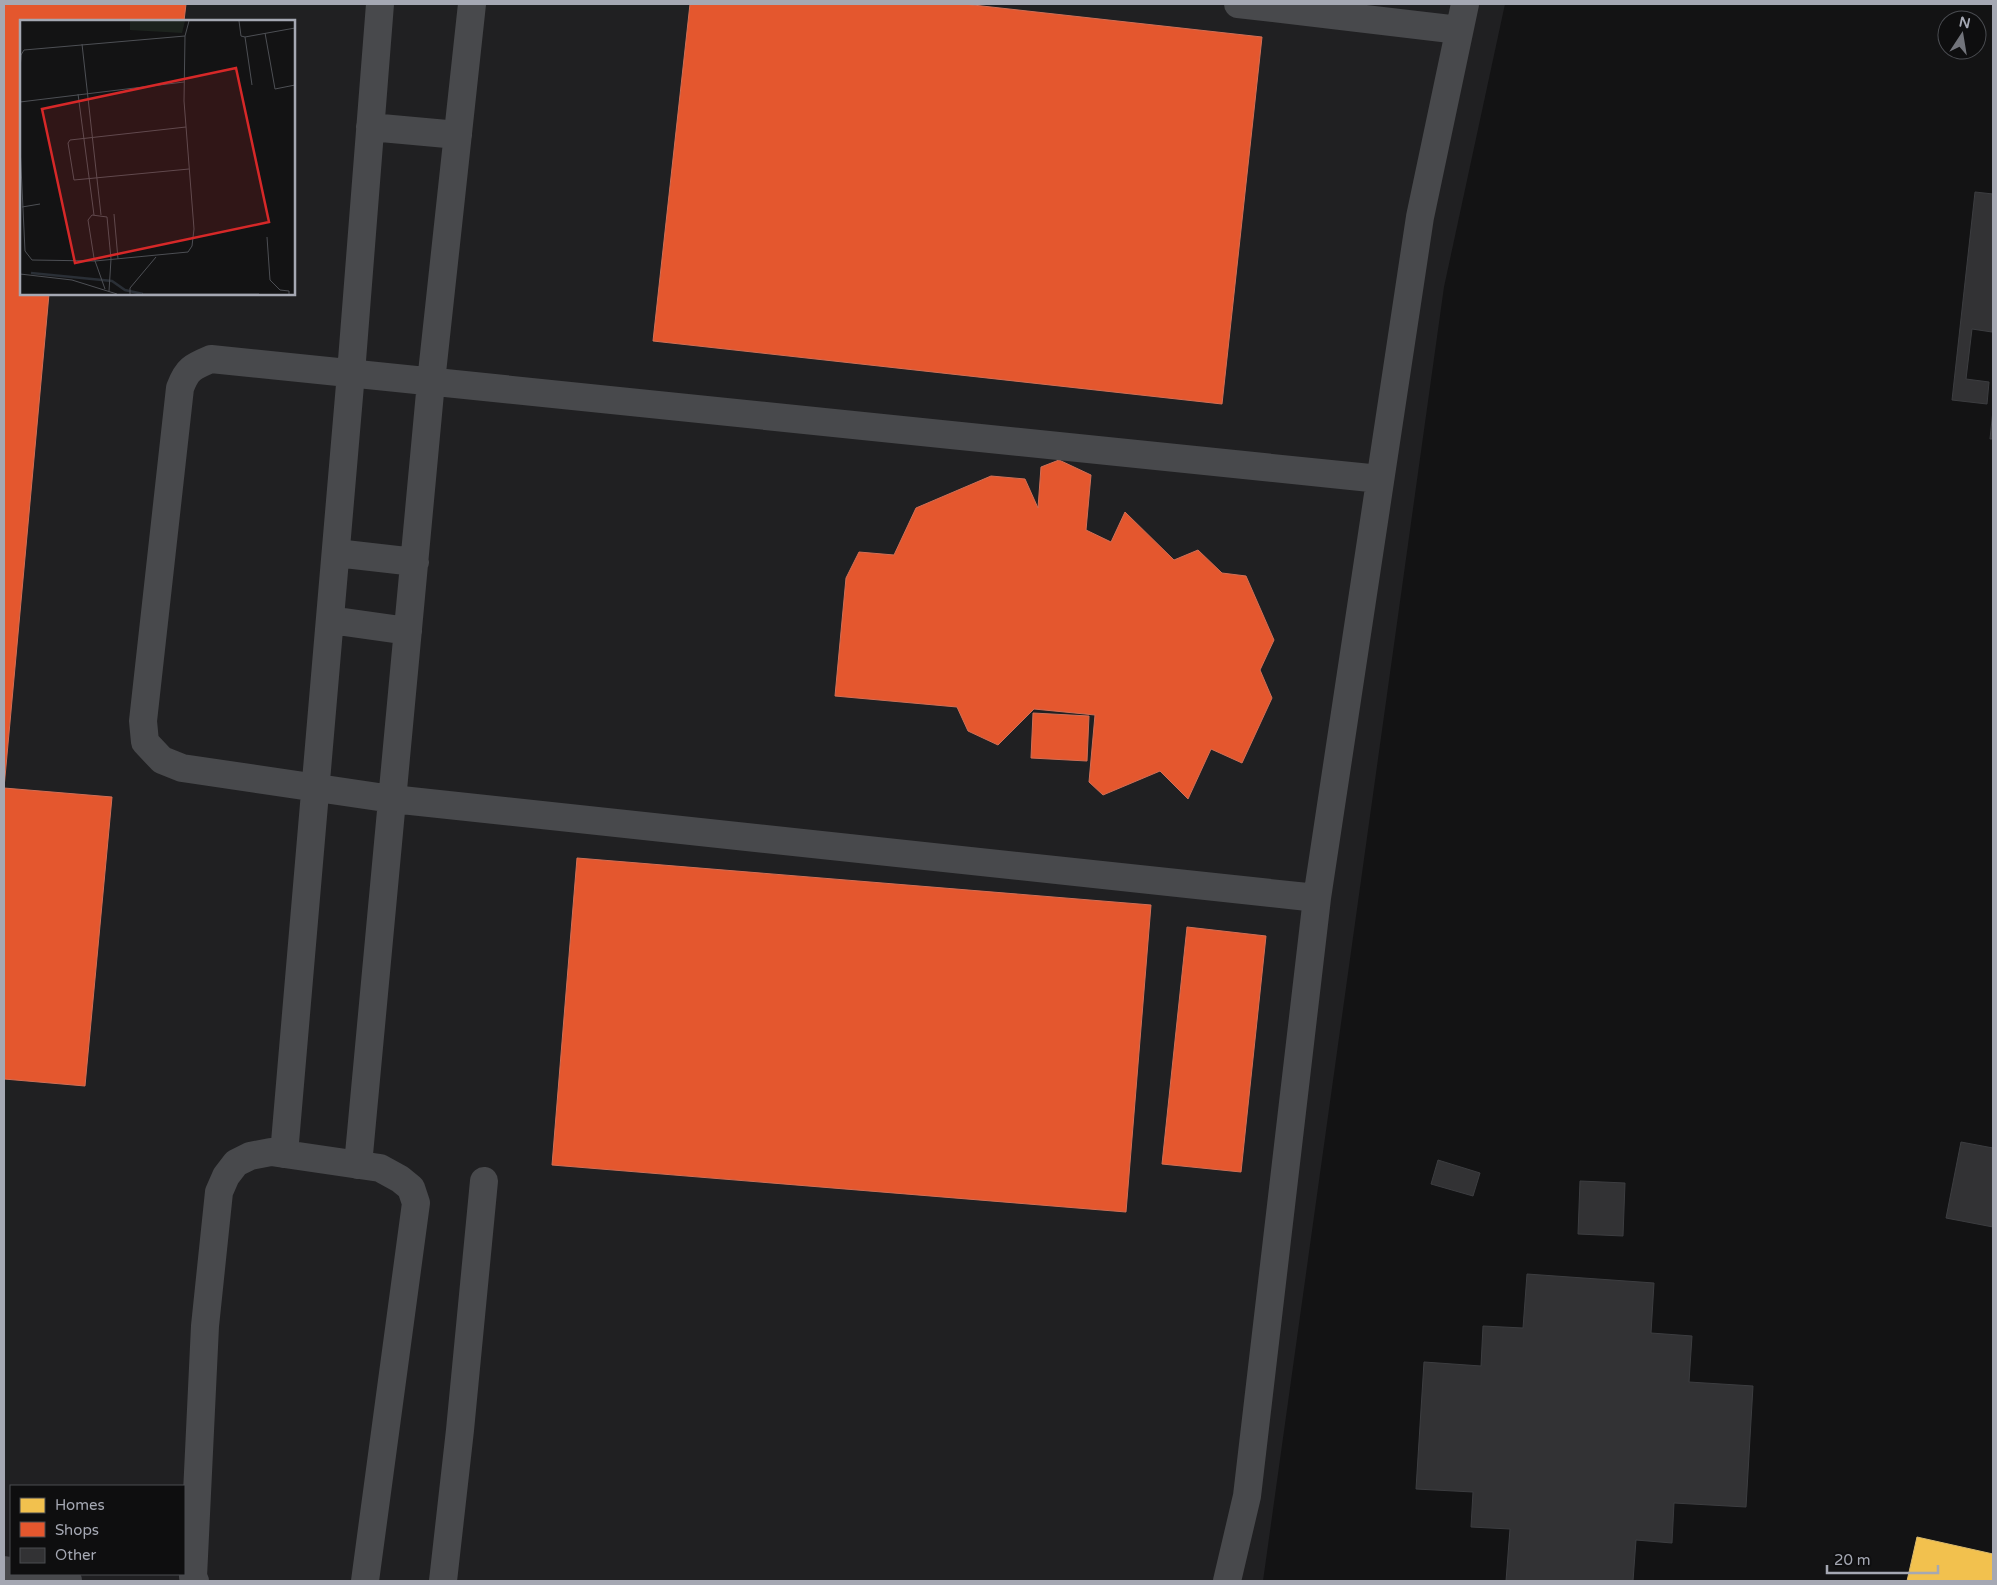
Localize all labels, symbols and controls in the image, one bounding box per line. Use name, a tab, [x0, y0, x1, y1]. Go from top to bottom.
north arrow	[1937, 10, 1987, 60]
text: N	[1957, 13, 1972, 32]
inset map	[20, 20, 295, 295]
legend	[10, 1485, 185, 1575]
text: Homes	[55, 1496, 105, 1514]
text: Shops	[55, 1521, 99, 1539]
scale bar	[1827, 1542, 1938, 1574]
text: Other	[55, 1546, 97, 1564]
text: 20 m	[1834, 1551, 1871, 1569]

